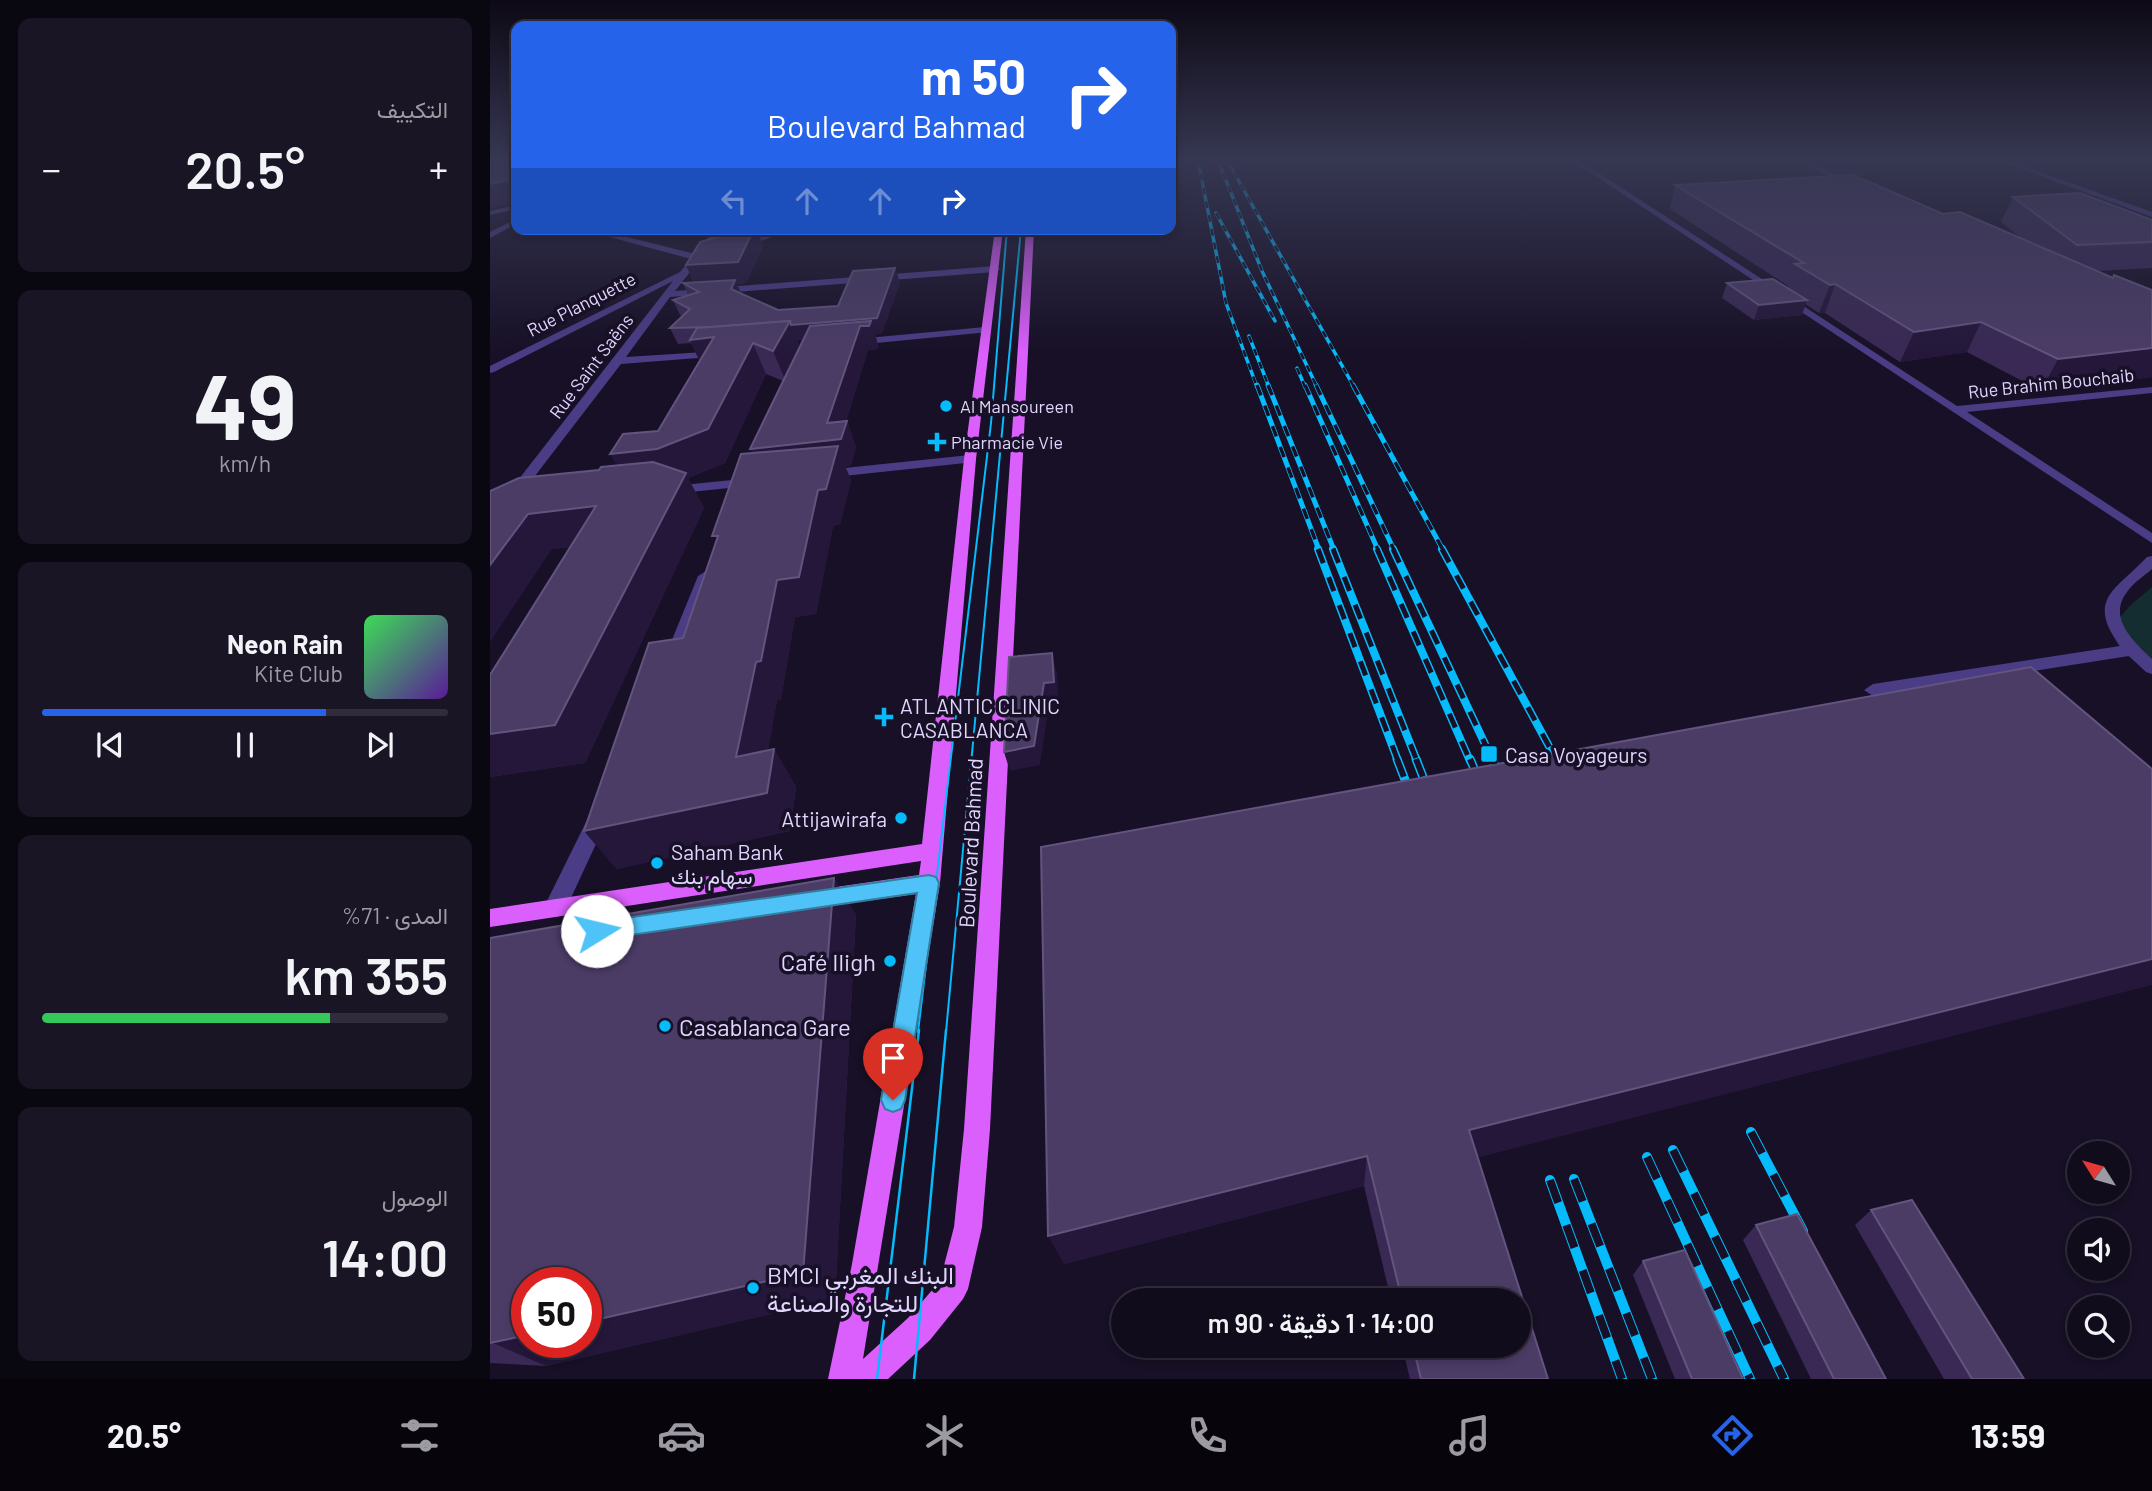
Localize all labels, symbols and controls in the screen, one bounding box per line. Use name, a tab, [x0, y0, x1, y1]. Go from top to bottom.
text: 50 m	[921, 46, 1026, 105]
icon: right	[1050, 49, 1141, 140]
text: التكييف	[377, 95, 448, 123]
text: Boulevard Bahmad	[767, 106, 1026, 144]
text: 20.5°	[185, 137, 305, 199]
text: −	[42, 145, 61, 191]
text: +	[429, 145, 448, 191]
icon: left	[715, 182, 753, 220]
icon: ahead	[788, 182, 826, 220]
icon: ahead	[861, 182, 899, 220]
icon: right	[934, 182, 972, 220]
street label: Rue Planquette	[523, 267, 639, 341]
street label: Rue Saint Saëns	[544, 309, 638, 423]
text: 49	[193, 349, 297, 458]
street label: Rue Brahim Bouchaib	[1967, 363, 2135, 403]
place label: Al Mansoureen	[960, 395, 1074, 417]
marker: Al Mansoureen	[938, 398, 954, 414]
place label: Pharmacie Vie	[951, 431, 1063, 453]
marker: Pharmacie Vie	[929, 434, 945, 450]
text: km/h	[219, 449, 271, 477]
text: Neon Rain	[227, 628, 343, 659]
text: Kite Club	[254, 659, 343, 687]
place label: ATLANTIC CLINIC CASABLANCA	[900, 693, 1060, 742]
marker: ATLANTIC CLINIC CASABLANCA	[874, 707, 894, 727]
icon: previous	[91, 726, 129, 764]
icon: pause	[226, 726, 264, 764]
icon: next	[361, 726, 399, 764]
place label: Casa Voyageurs	[1505, 742, 1647, 767]
marker: Casa Voyageurs	[1479, 744, 1499, 764]
street label: Boulevard Bahmad	[953, 757, 987, 929]
place label: Attijawirafa	[782, 806, 887, 831]
marker: Attijawirafa	[893, 810, 909, 826]
place label: Saham Bank سهام بنك	[671, 839, 783, 891]
marker: Saham Bank سهام بنك	[649, 855, 665, 871]
position arrow	[560, 894, 634, 968]
text: المدى · 71%	[342, 901, 448, 929]
text: 355 km	[285, 943, 448, 1005]
place label: Café Iligh	[781, 947, 876, 976]
marker: Café Iligh	[882, 953, 898, 969]
place label: Casablanca Gare	[679, 1012, 851, 1041]
marker: Casablanca Gare	[657, 1018, 673, 1034]
pin	[863, 1028, 923, 1100]
icon: arrive	[874, 1039, 912, 1077]
north arrow	[2067, 1141, 2130, 1204]
map controls	[2067, 1141, 2130, 1358]
text: الوصول	[382, 1183, 448, 1211]
button: sound	[2067, 1218, 2130, 1281]
text: 14:00	[322, 1225, 448, 1287]
place label: BMCI البنك المغربي للتجارة والصناعة	[767, 1260, 954, 1319]
speed limit sign: 50	[511, 1267, 602, 1358]
marker: BMCI البنك المغربي للتجارة والصناعة	[745, 1280, 761, 1296]
button: search	[2067, 1295, 2130, 1358]
text: 14:00 · 1 دقيقة · 90 m	[1208, 1307, 1434, 1338]
icon: filters	[395, 1411, 444, 1460]
icon: car	[657, 1411, 706, 1460]
icon: climate	[920, 1411, 969, 1460]
icon: phone	[1183, 1411, 1232, 1460]
icon: music	[1445, 1411, 1494, 1460]
icon: directions	[1708, 1411, 1757, 1460]
text: 20.5°	[107, 1416, 181, 1454]
text: 13:59	[1971, 1416, 2045, 1454]

